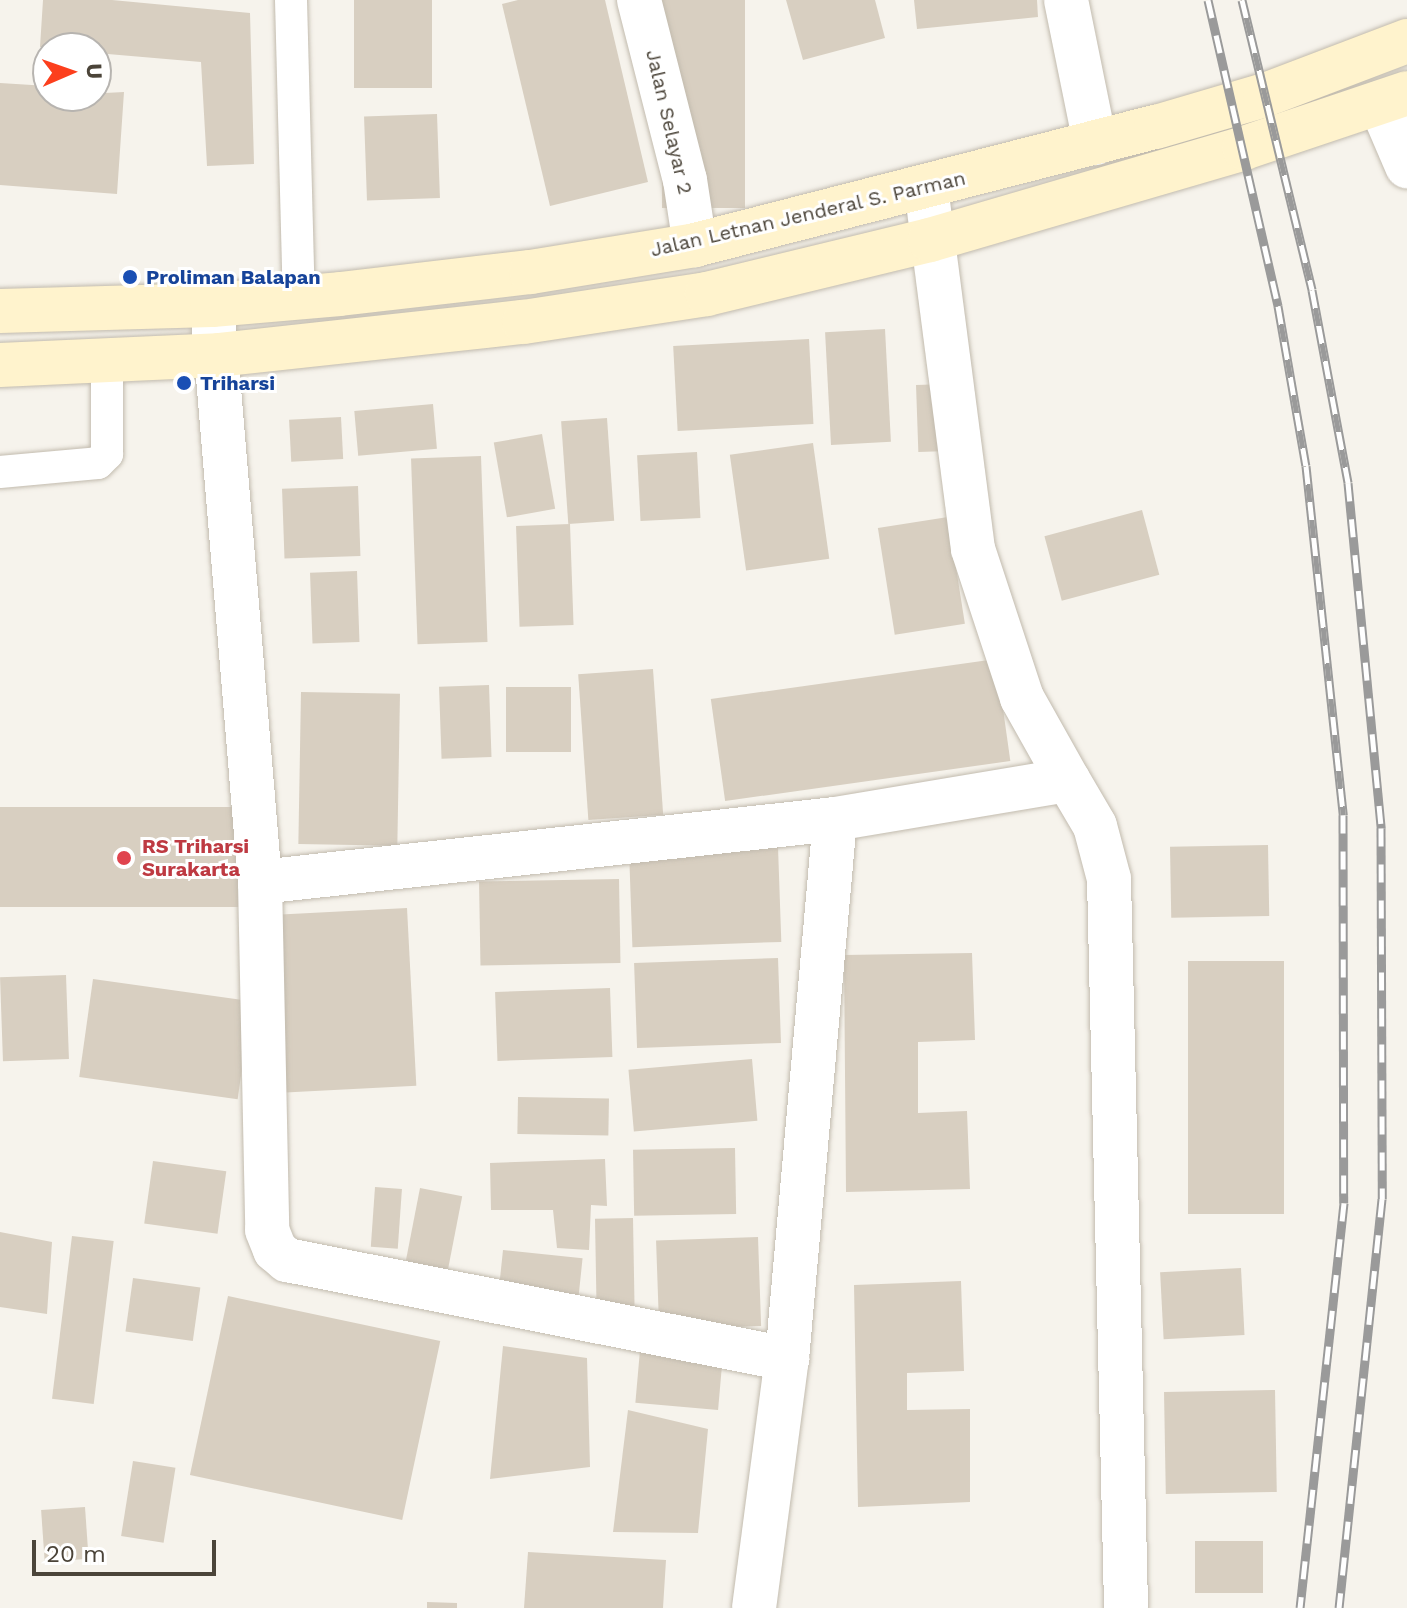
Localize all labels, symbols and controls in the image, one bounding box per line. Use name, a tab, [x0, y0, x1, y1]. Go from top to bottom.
north arrow	[32, 32, 112, 112]
street label: Jalan Selayar 2	[641, 47, 697, 197]
text: U	[82, 63, 107, 79]
street label: Jalan Letnan Jenderal S. Parman	[648, 166, 968, 262]
place label: Proliman Balapan	[146, 265, 321, 289]
marker: Proliman Balapan	[121, 268, 139, 286]
place label: Triharsi	[200, 371, 275, 395]
marker: Triharsi	[175, 374, 193, 392]
place label: RS Triharsi Surakarta	[142, 834, 249, 881]
marker: RS Triharsi Surakarta	[113, 847, 135, 869]
scale bar	[36, 1524, 220, 1574]
text: 20 m	[46, 1540, 106, 1568]

